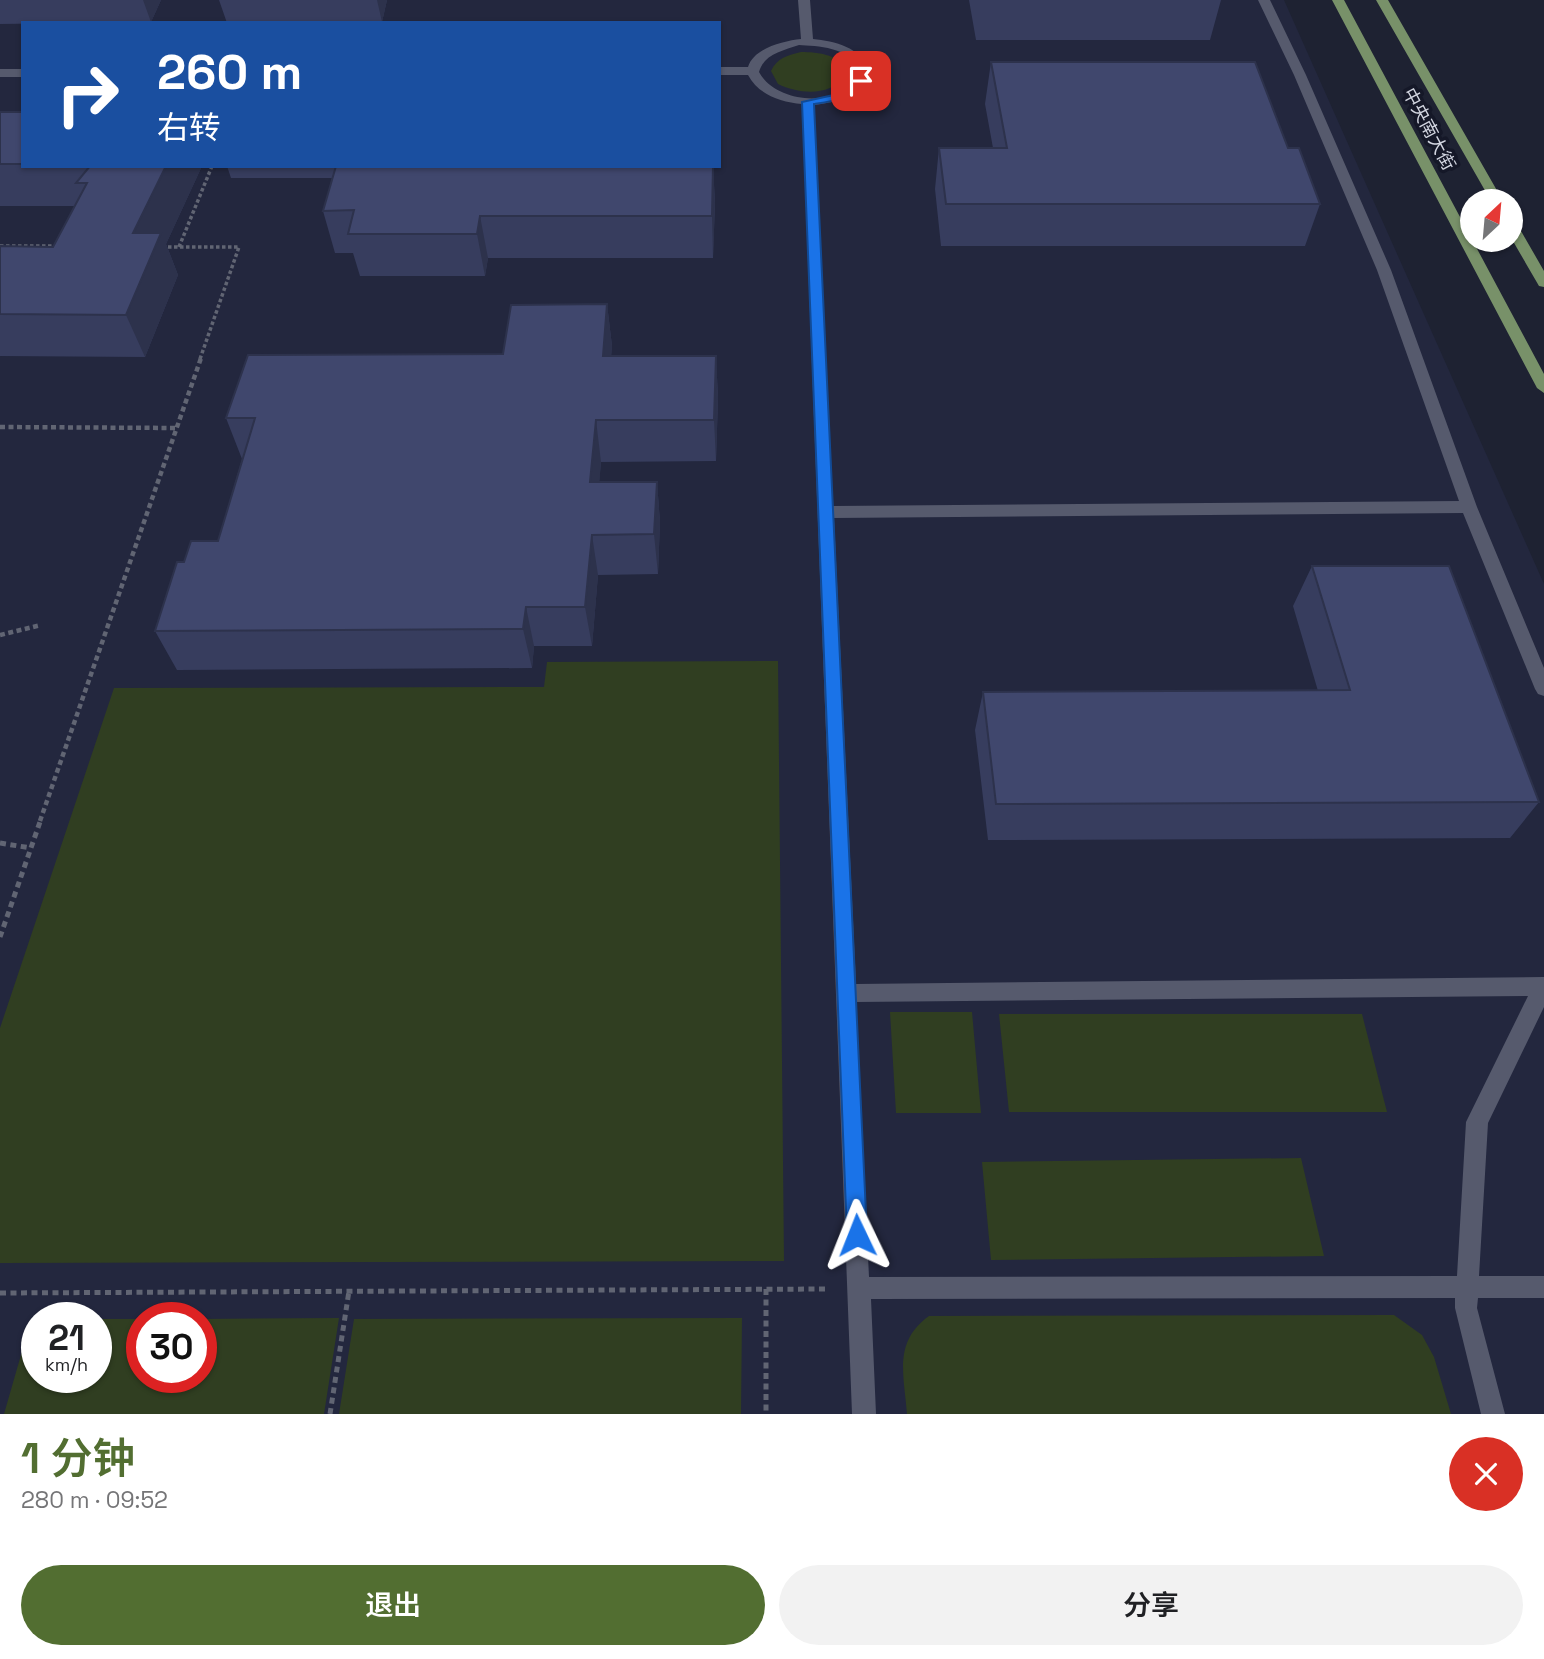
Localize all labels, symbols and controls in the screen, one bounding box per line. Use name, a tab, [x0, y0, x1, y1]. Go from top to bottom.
text: 260 m	[157, 41, 302, 103]
icon: right	[42, 49, 133, 140]
pin	[831, 51, 891, 111]
icon: arrive	[842, 62, 880, 100]
street label: 中央南大街	[1398, 84, 1461, 174]
text: 右转	[157, 108, 221, 148]
north arrow	[1460, 189, 1522, 252]
map controls	[1460, 189, 1523, 252]
position arrow	[820, 1198, 894, 1272]
speed limit sign: 30	[126, 1302, 217, 1393]
text: 21	[48, 1316, 85, 1360]
text: km/h	[45, 1353, 88, 1376]
text: 1 分钟	[21, 1432, 135, 1485]
button: close	[1449, 1437, 1523, 1511]
text: 280 m · 09:52	[21, 1485, 168, 1515]
button: 退出	[21, 1565, 765, 1645]
button: 分享	[779, 1565, 1523, 1645]

